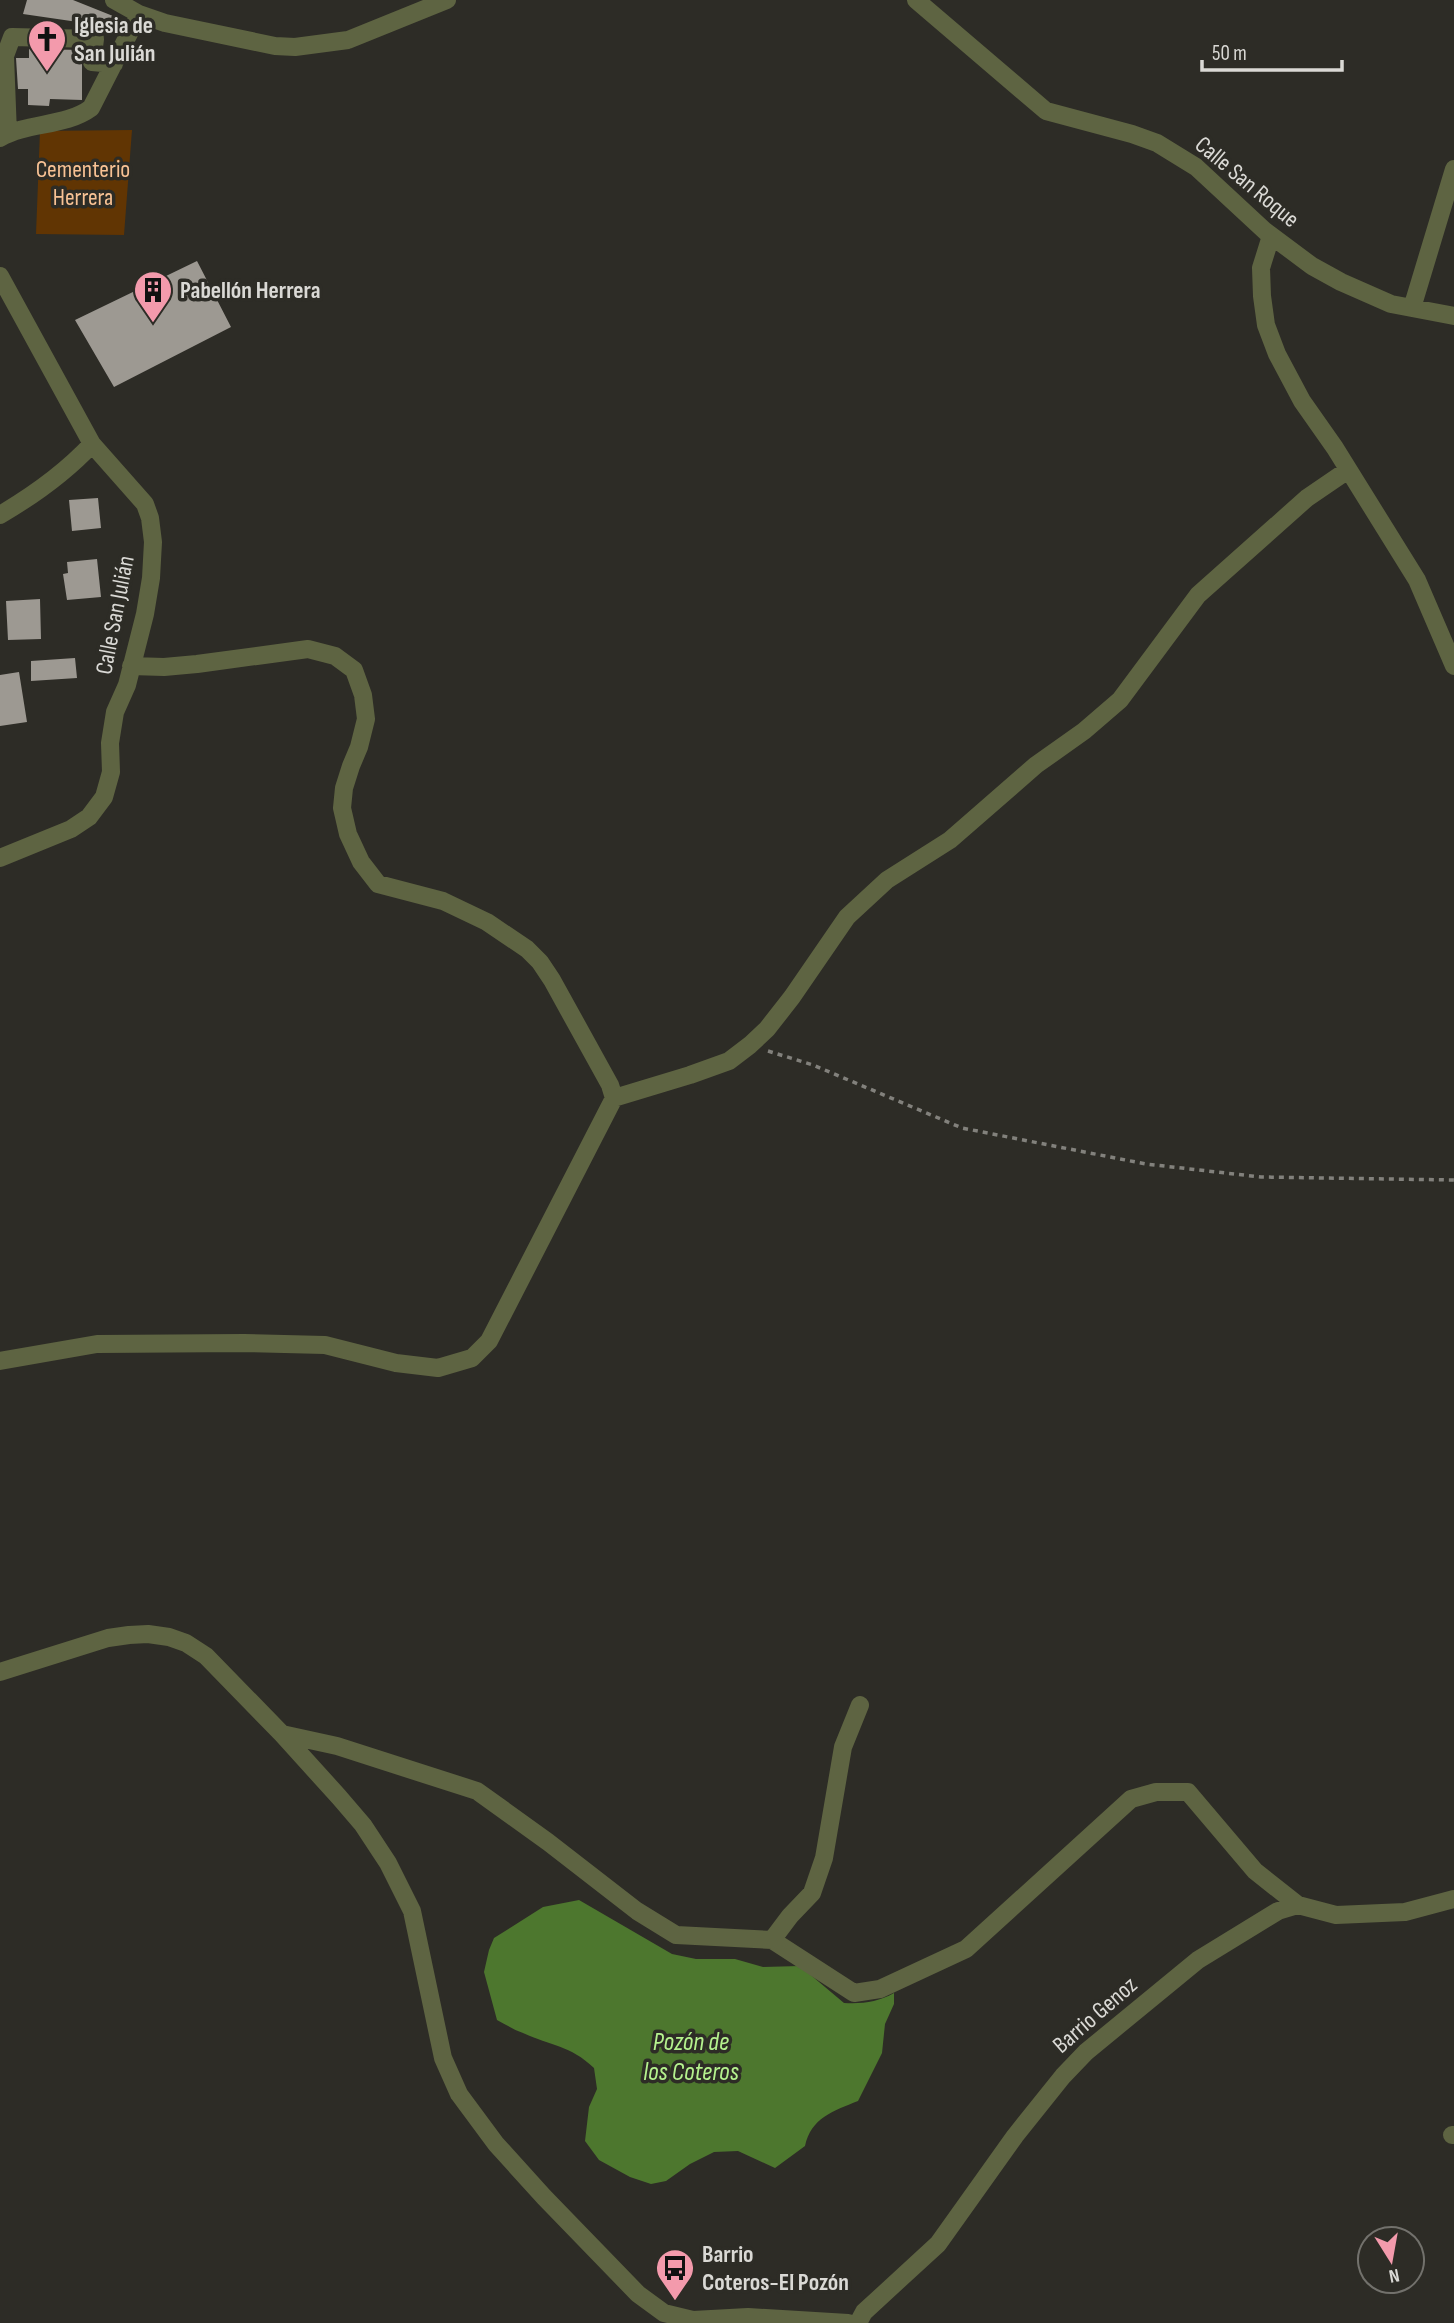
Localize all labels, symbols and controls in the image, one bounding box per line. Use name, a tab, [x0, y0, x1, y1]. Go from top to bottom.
place label: Iglesia de San Julián	[74, 11, 156, 68]
church icon: Iglesia de San Julián	[26, 18, 68, 73]
scale bar	[1202, 28, 1342, 72]
text: 50 m	[1212, 41, 1247, 66]
street label: Calle San Roque	[1189, 130, 1305, 234]
park label: Cementerio Herrera	[36, 155, 130, 212]
building icon: Pabellón Herrera	[132, 269, 174, 324]
place label: Pabellón Herrera	[180, 276, 320, 305]
street label: Calle San Julián	[89, 553, 141, 677]
street label: Barrio Genoz	[1047, 1970, 1143, 2060]
water label: Pozón de los Coteros	[643, 2027, 739, 2088]
north arrow	[1356, 2225, 1426, 2295]
place label: Barrio Coteros-El Pozón	[702, 2240, 849, 2297]
bus stop icon: Barrio Coteros-El Pozón	[654, 2247, 696, 2302]
text: N	[1387, 2263, 1401, 2287]

